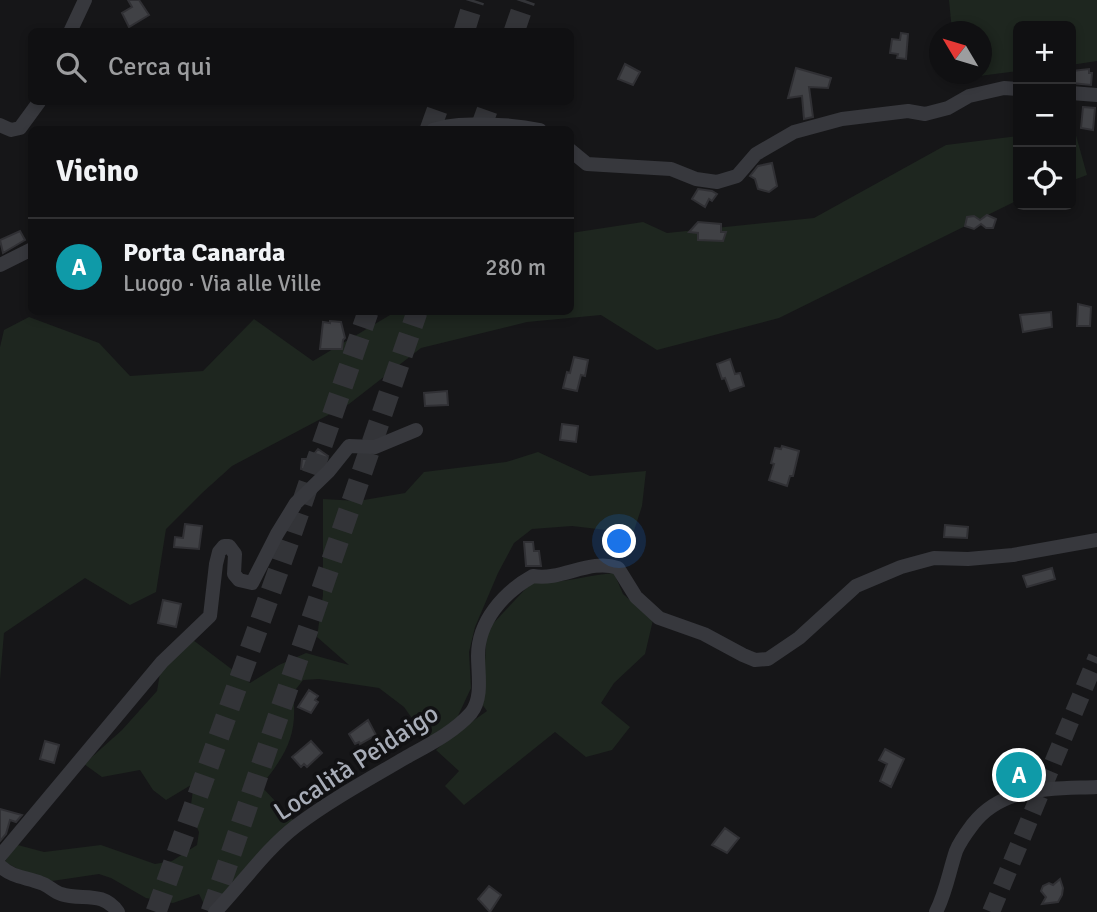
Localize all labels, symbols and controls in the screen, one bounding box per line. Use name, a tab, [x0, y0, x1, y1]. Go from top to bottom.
north arrow	[929, 21, 992, 84]
map controls	[1013, 21, 1076, 210]
button: +	[1013, 21, 1076, 84]
search box	[28, 28, 574, 105]
icon: search	[52, 48, 90, 86]
text: Cerca qui	[108, 51, 212, 83]
button: −	[1013, 84, 1076, 147]
button: locate	[1013, 147, 1076, 210]
text: Vicino	[56, 153, 139, 190]
text: Porta Canarda	[123, 237, 285, 269]
text: A	[72, 253, 86, 282]
text: 280 m	[485, 253, 546, 282]
text: Luogo · Via alle Ville	[123, 269, 322, 298]
your location	[602, 524, 636, 558]
street label: Località Peidaigo	[268, 698, 445, 828]
pin: A	[996, 749, 1042, 801]

